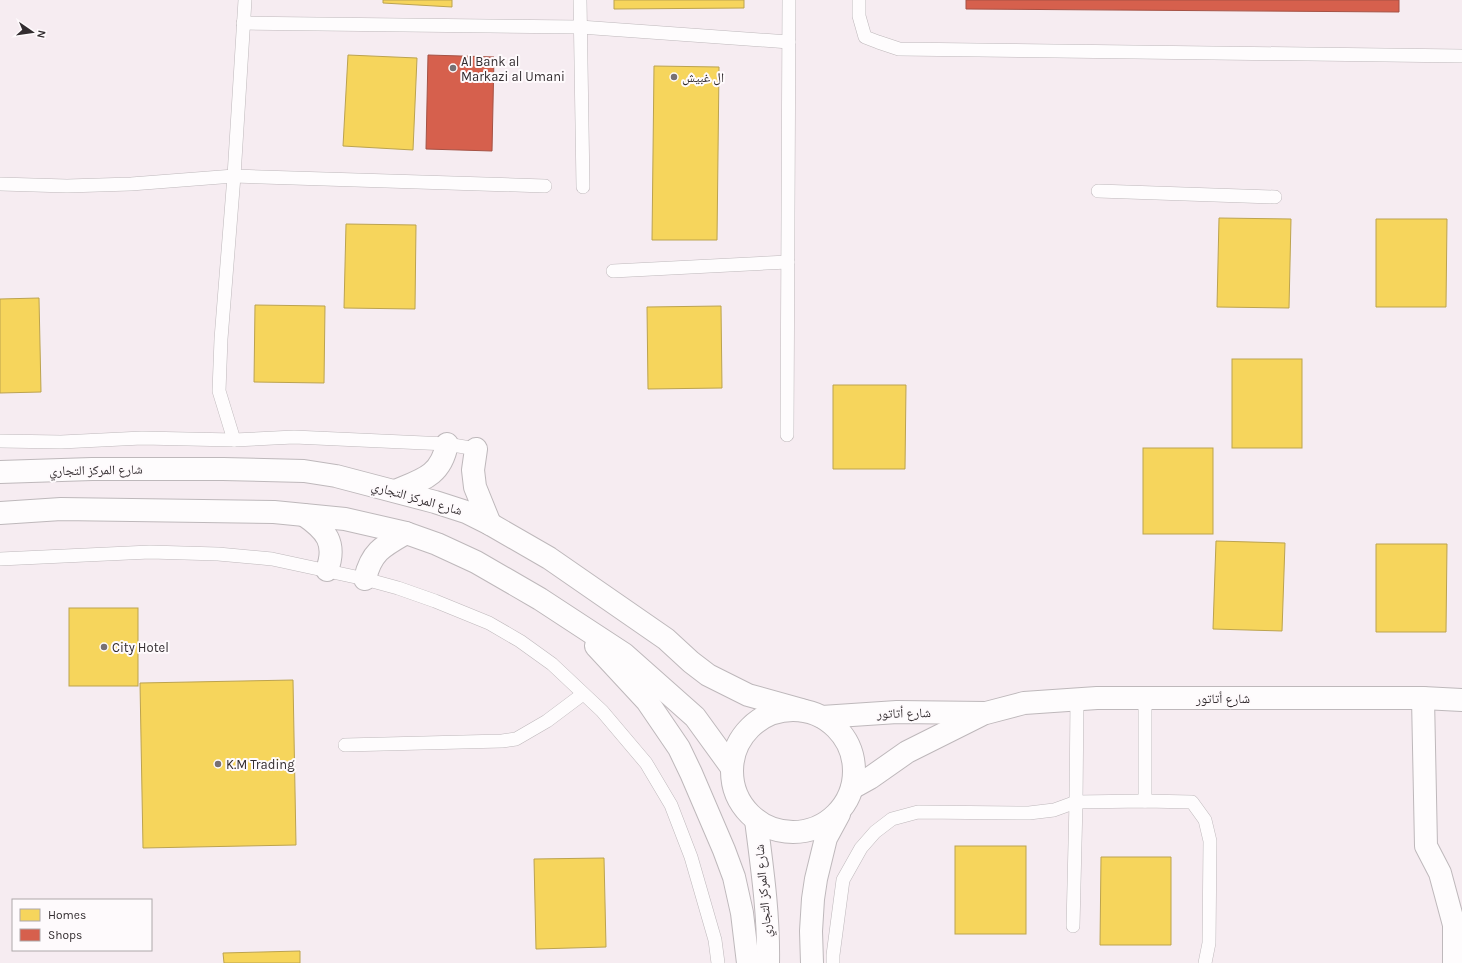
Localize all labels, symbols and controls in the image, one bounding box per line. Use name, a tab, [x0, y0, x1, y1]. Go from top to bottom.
north arrow	[12, 12, 52, 52]
text: N	[34, 29, 48, 39]
place label: Al Bank al Markazi al Umani	[461, 54, 565, 84]
marker: Al Bank al Markazi al Umani	[448, 63, 458, 73]
place label: ال غبيش	[682, 70, 724, 86]
marker: ال غبيش	[669, 72, 679, 82]
street label: شارع المركز التجاري	[49, 462, 143, 482]
street label: شارع المركز التجاري	[369, 478, 464, 521]
place label: City Hotel	[112, 640, 169, 655]
marker: City Hotel	[99, 642, 109, 652]
street label: شارع أتاتور	[1195, 691, 1250, 708]
street label: شارع أتاتور	[876, 705, 931, 723]
place label: K.M Trading	[226, 757, 295, 772]
marker: K.M Trading	[213, 759, 223, 769]
street label: شارع المركز التجاري	[751, 843, 778, 938]
legend	[12, 899, 152, 951]
text: Homes	[48, 908, 86, 922]
text: Shops	[48, 928, 82, 942]

